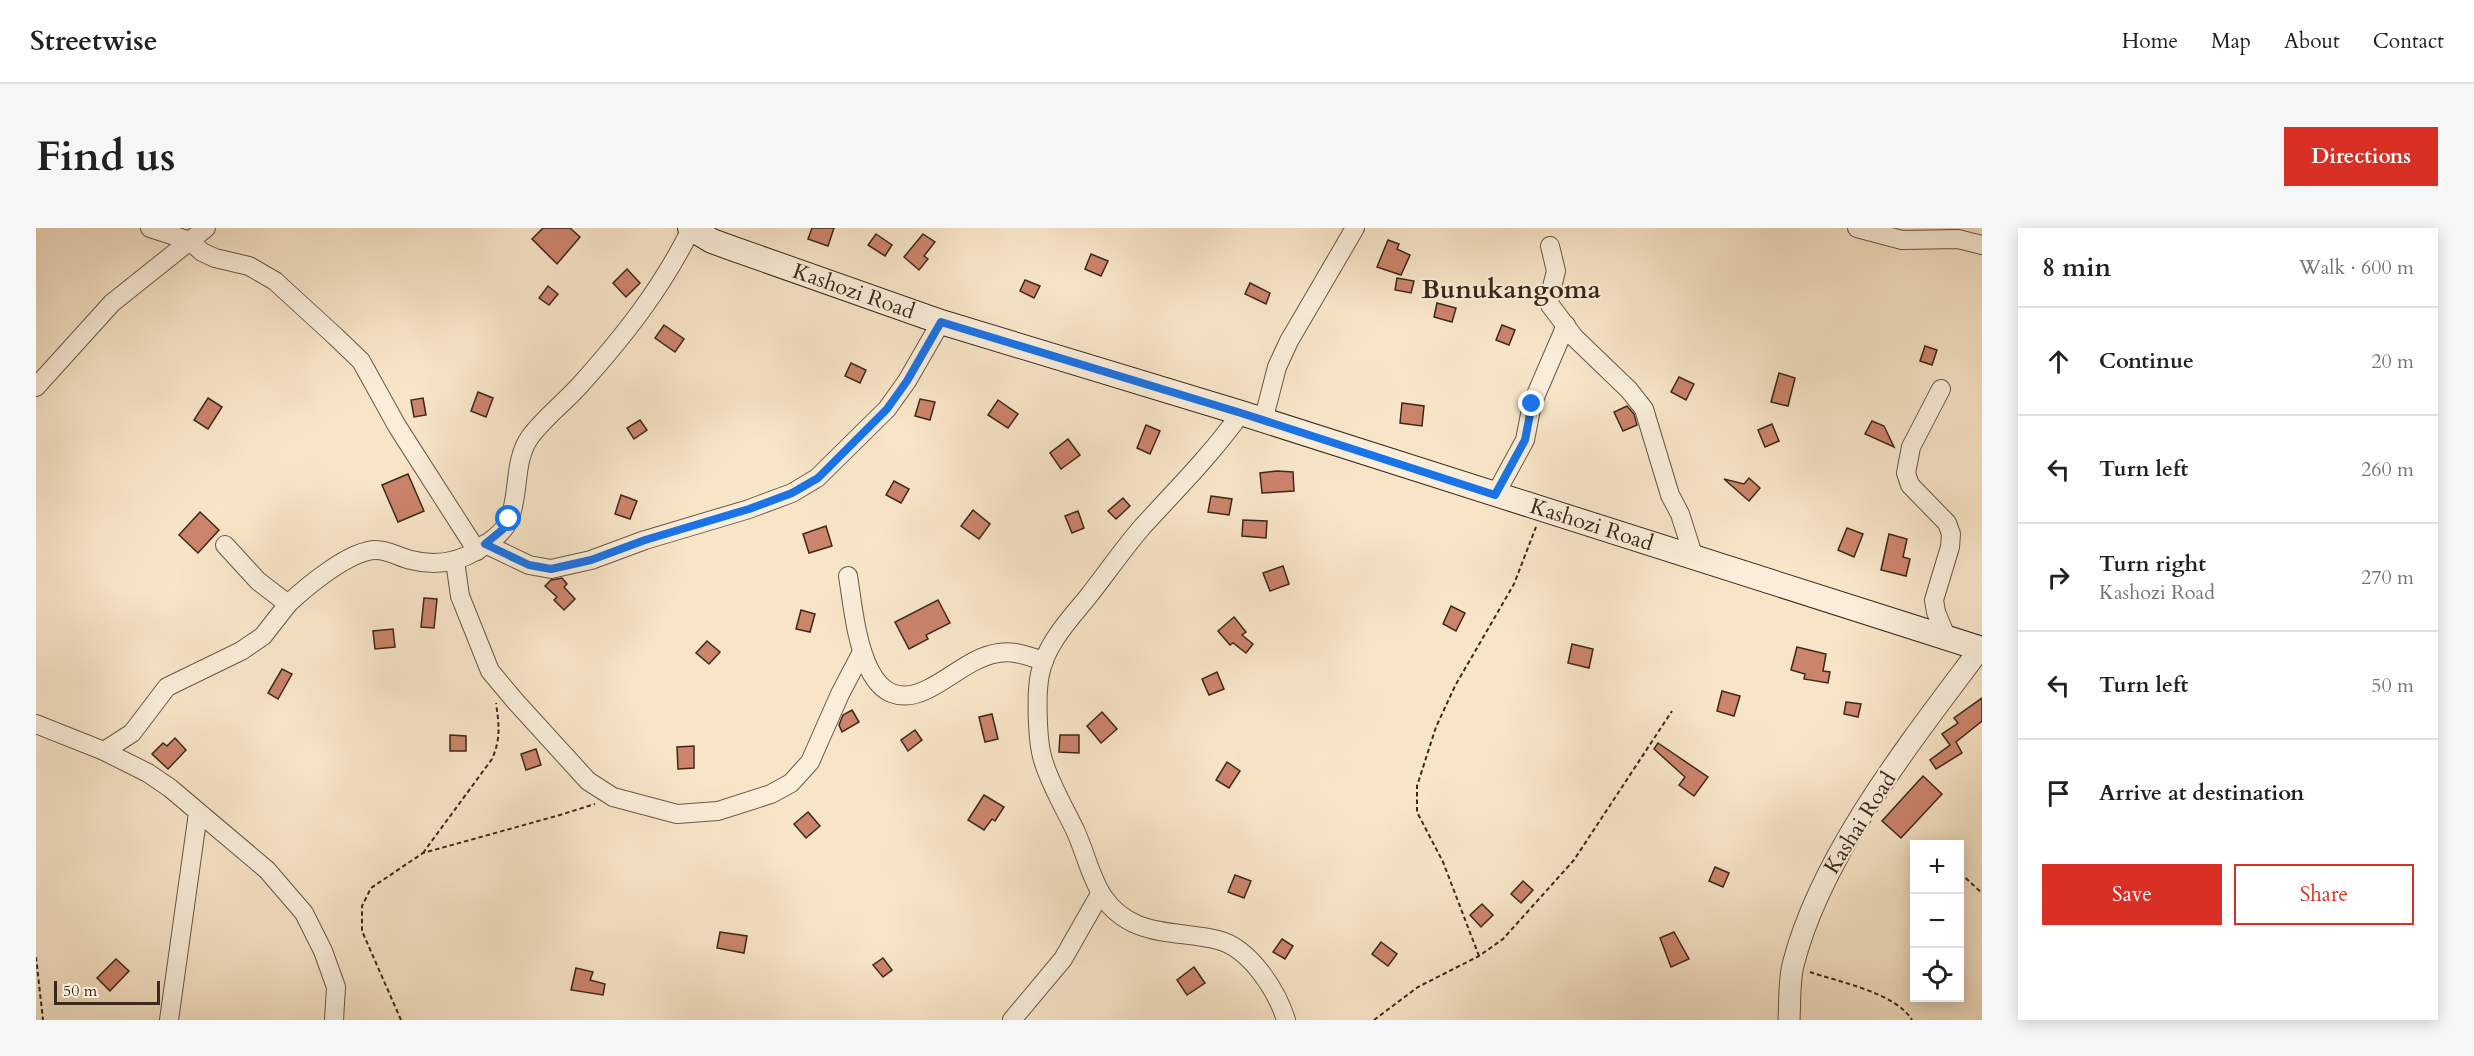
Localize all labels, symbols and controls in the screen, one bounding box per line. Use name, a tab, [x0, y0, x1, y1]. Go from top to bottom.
text: Streetwise	[30, 22, 158, 60]
text: Home	[2122, 27, 2178, 56]
text: Map	[2211, 27, 2251, 56]
text: About	[2284, 27, 2340, 56]
text: Contact	[2373, 27, 2444, 56]
button: Directions	[2284, 127, 2438, 186]
text: Find us	[36, 128, 176, 185]
text: 8 min	[2042, 250, 2111, 285]
text: Walk · 600 m	[2299, 254, 2414, 281]
street label: Kashozi Road	[789, 256, 919, 327]
district label: Bunukangoma	[1421, 272, 1601, 307]
icon: ahead	[2042, 345, 2075, 378]
text: Continue	[2099, 346, 2194, 376]
text: 20 m	[2371, 348, 2414, 375]
route end	[1518, 390, 1544, 416]
icon: left	[2042, 453, 2075, 486]
text: Turn left	[2099, 454, 2188, 484]
text: 260 m	[2361, 456, 2414, 483]
street label: Kashozi Road	[1526, 491, 1657, 558]
route start	[495, 505, 521, 531]
text: Turn right	[2099, 549, 2206, 579]
icon: right	[2042, 561, 2075, 594]
text: 270 m	[2361, 564, 2414, 591]
text: Kashozi Road	[2099, 579, 2215, 606]
icon: left	[2042, 669, 2075, 702]
text: Turn left	[2099, 670, 2188, 700]
text: 50 m	[2371, 672, 2414, 699]
street label: Kashai Road	[1817, 766, 1903, 880]
icon: arrive	[2042, 777, 2075, 810]
text: Arrive at destination	[2099, 778, 2304, 808]
map controls	[1910, 840, 1964, 1002]
button: +	[1910, 840, 1964, 894]
button: Save	[2042, 864, 2222, 925]
button: Share	[2234, 864, 2414, 925]
button: −	[1910, 894, 1964, 948]
button: locate	[1910, 948, 1964, 1002]
scale bar	[54, 978, 160, 1006]
text: 50 m	[63, 980, 97, 1002]

